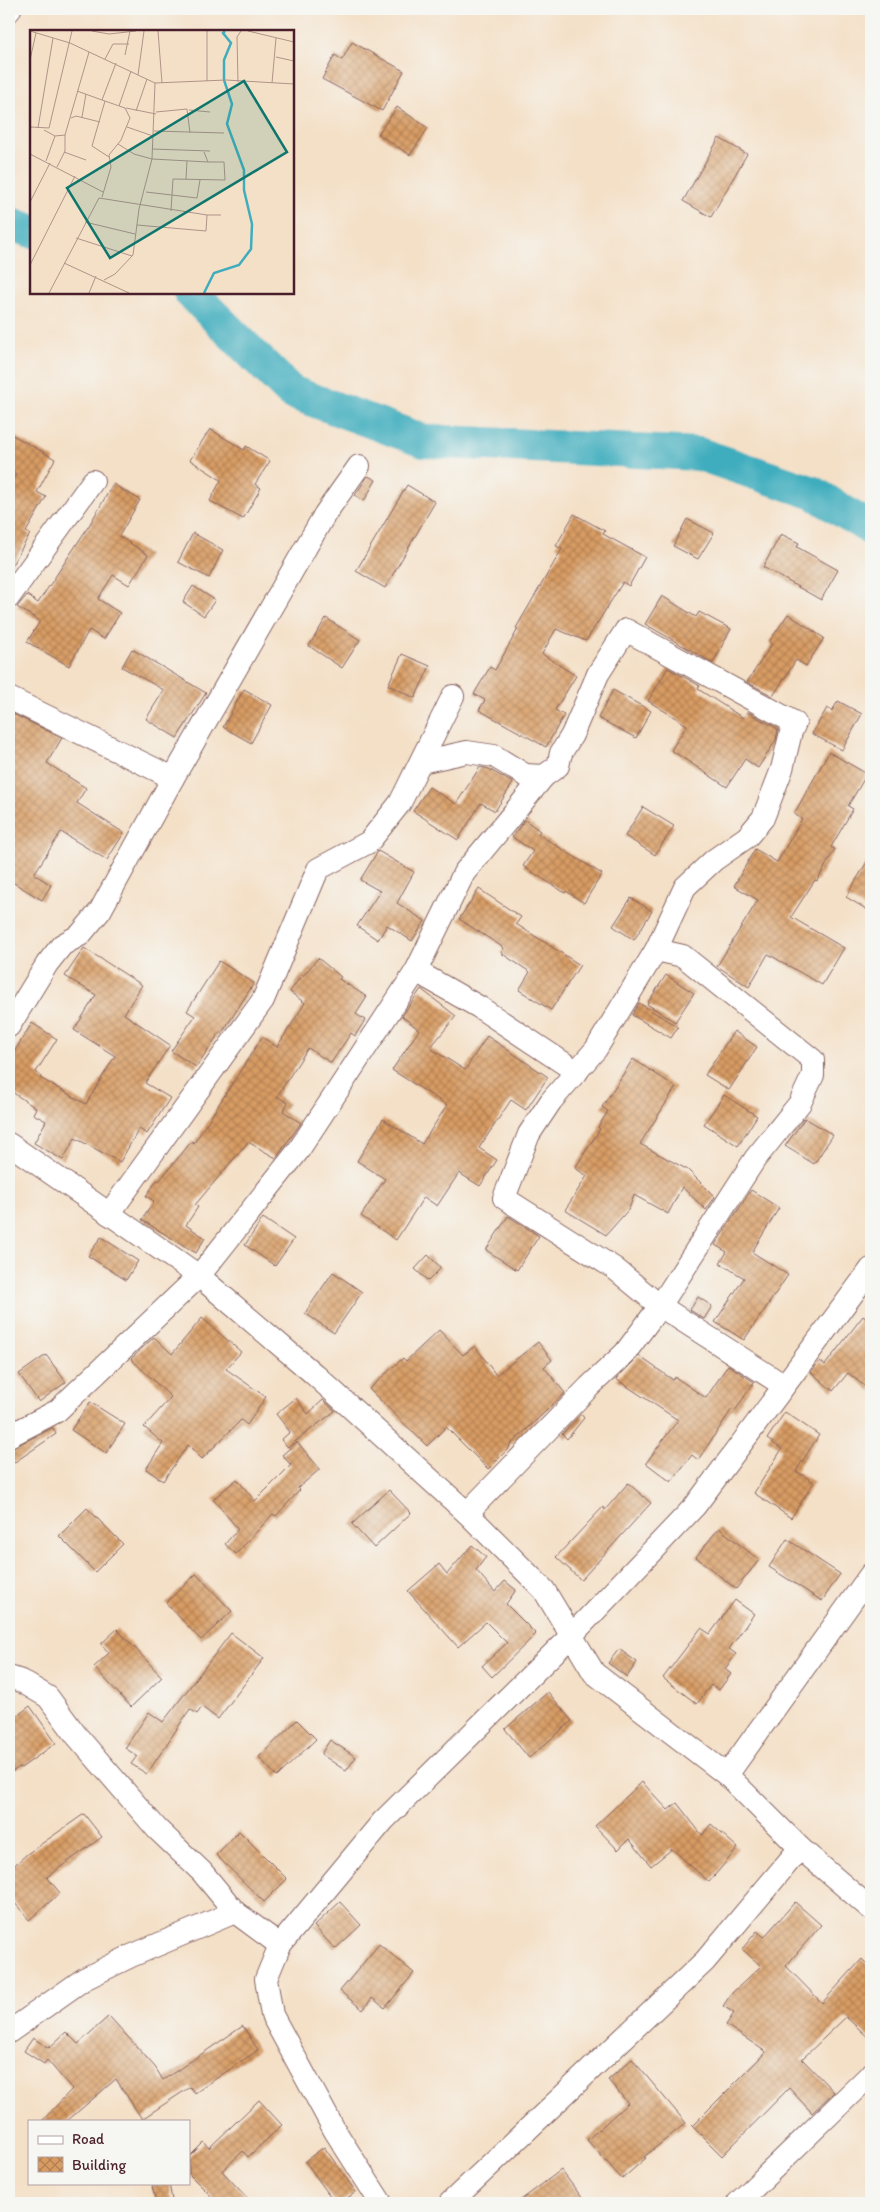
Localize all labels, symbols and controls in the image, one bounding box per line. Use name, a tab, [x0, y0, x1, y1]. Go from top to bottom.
inset map	[30, 30, 294, 294]
legend	[28, 2120, 190, 2184]
text: Road	[72, 2130, 105, 2148]
text: Building	[72, 2156, 126, 2174]

